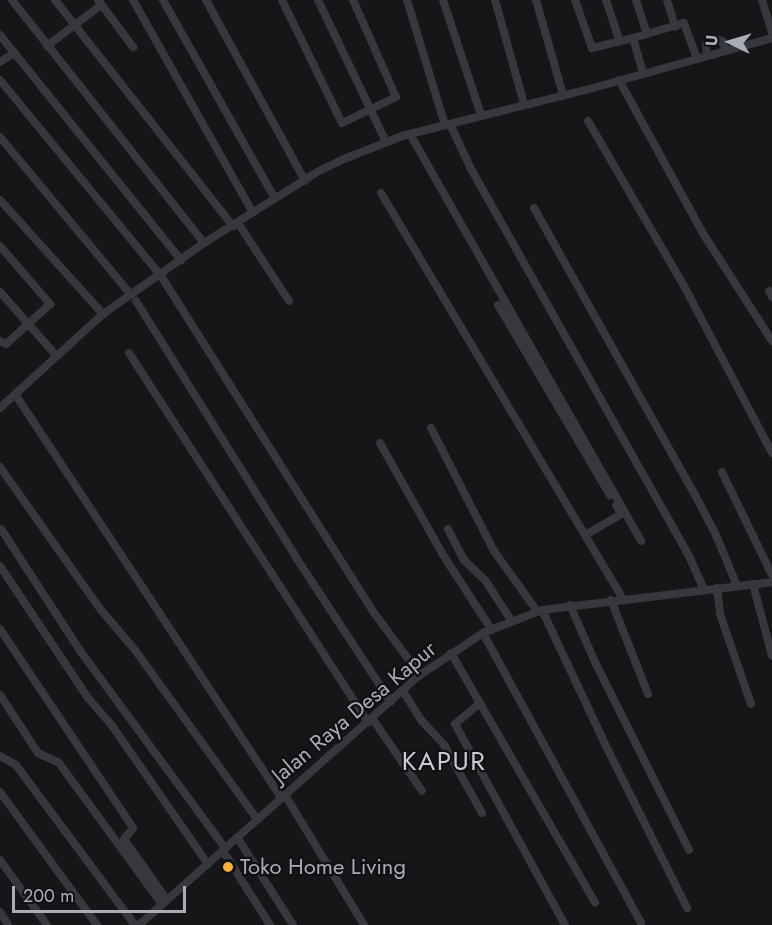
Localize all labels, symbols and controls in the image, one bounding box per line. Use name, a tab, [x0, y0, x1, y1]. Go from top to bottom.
north arrow	[700, 12, 760, 72]
text: U	[700, 34, 724, 47]
street label: Jalan Raya Desa Kapur	[267, 636, 441, 788]
district label: KAPUR	[402, 746, 486, 778]
place label: Toko Home Living	[240, 854, 406, 880]
marker: Toko Home Living	[221, 860, 235, 874]
scale bar	[15, 874, 189, 912]
text: 200 m	[23, 883, 74, 909]

